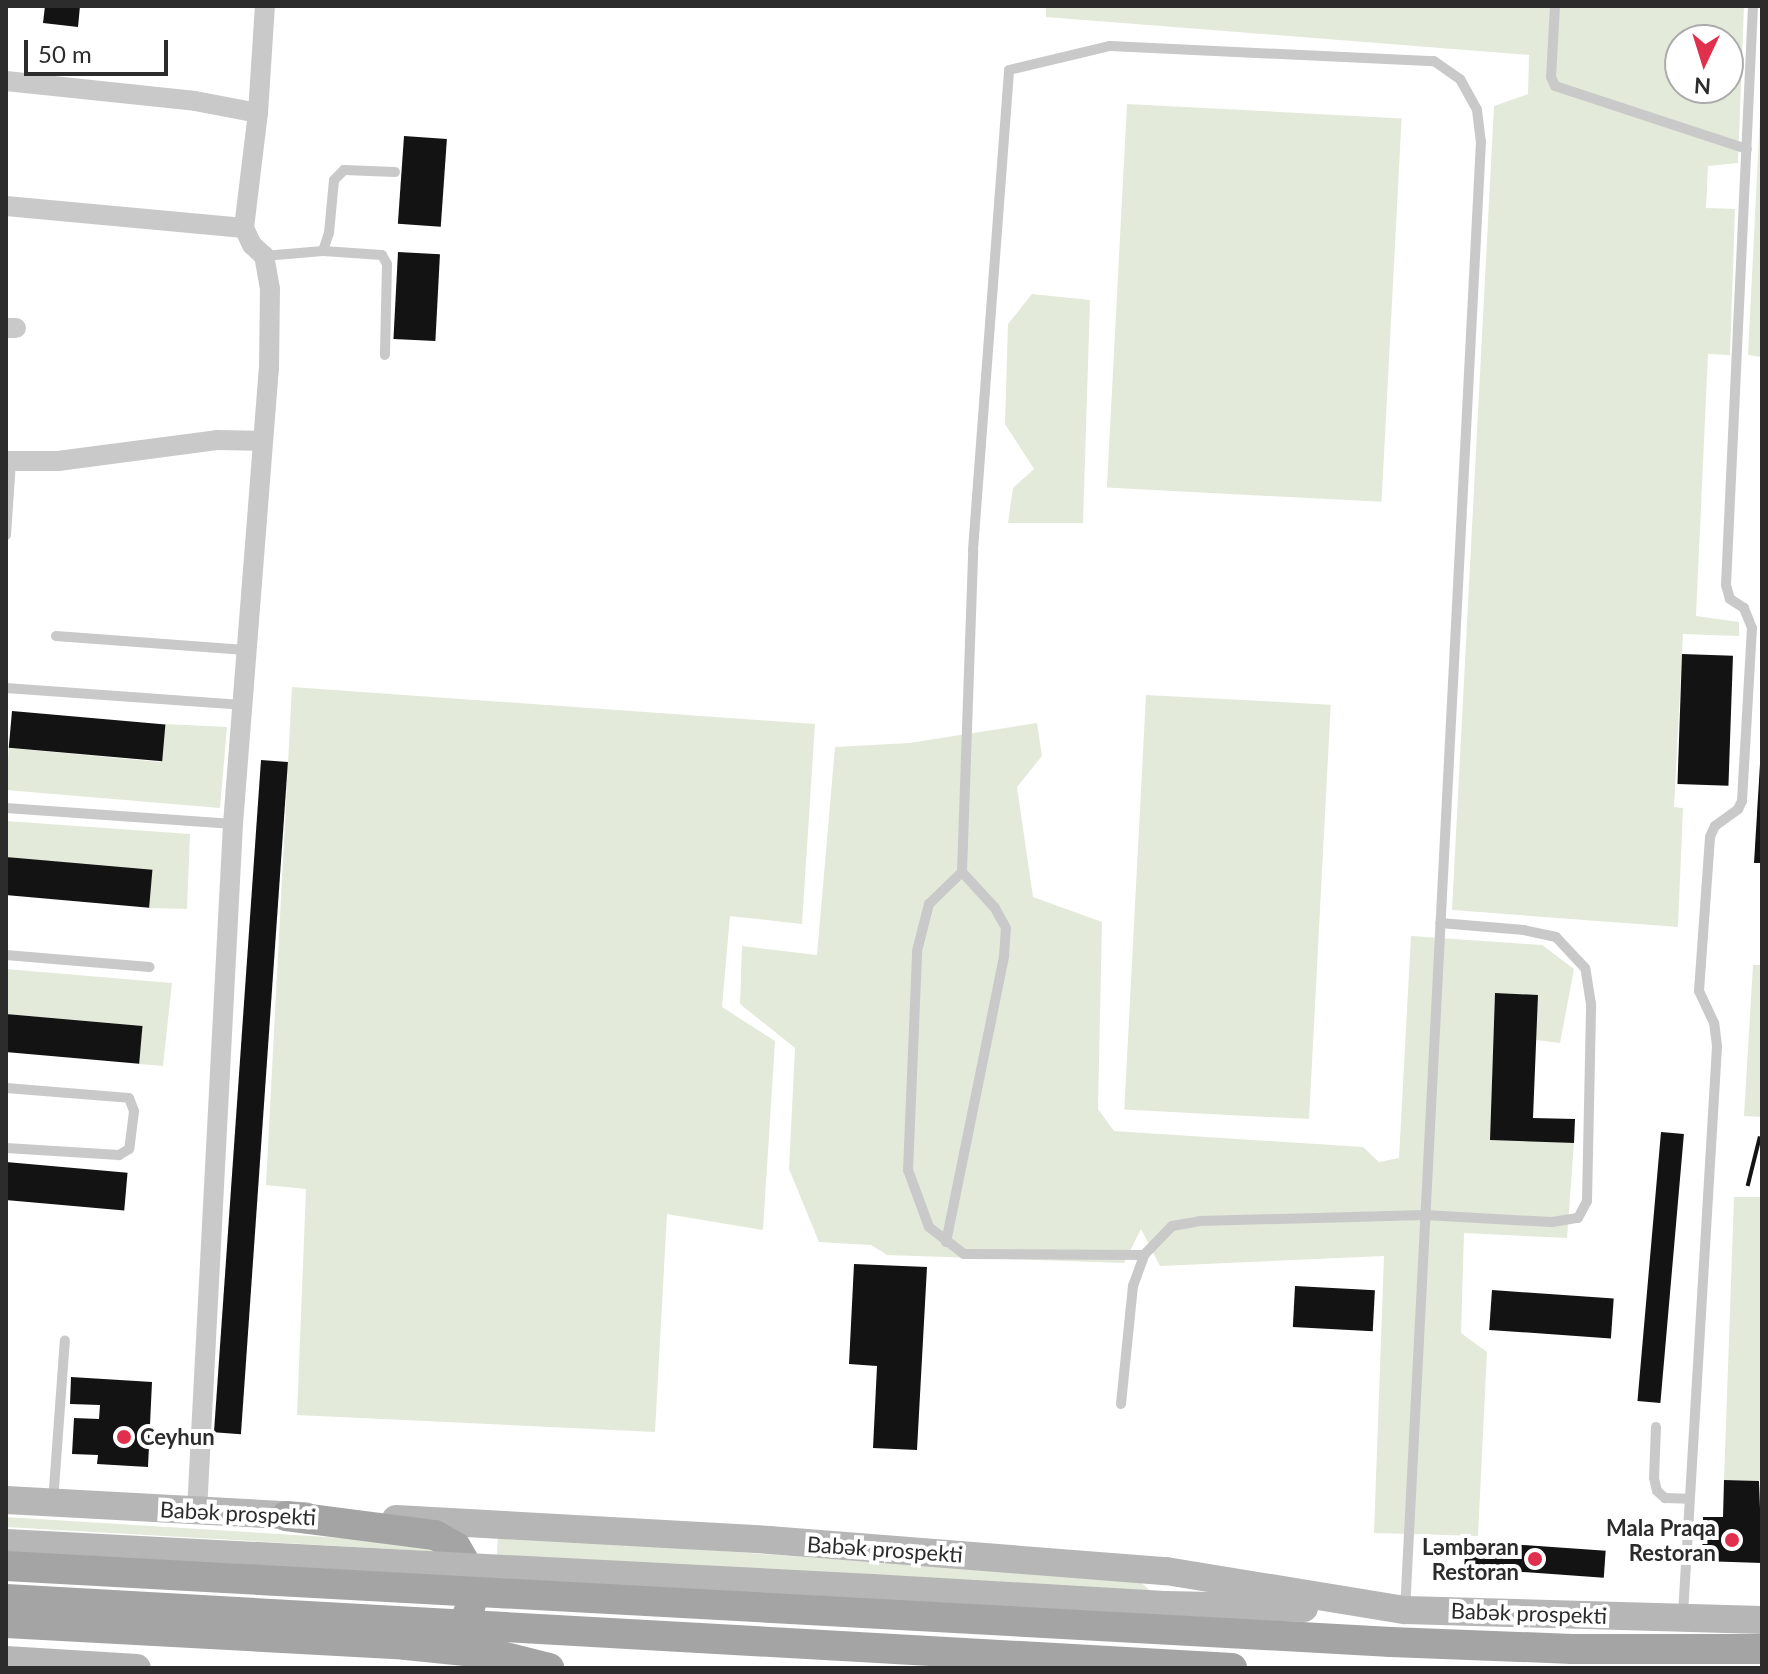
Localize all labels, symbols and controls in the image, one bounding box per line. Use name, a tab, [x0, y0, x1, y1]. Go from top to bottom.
scale bar	[28, 24, 172, 74]
north arrow	[1664, 24, 1744, 104]
text: 50 m	[38, 39, 92, 68]
text: N	[1693, 72, 1712, 101]
place label: Ceyhun	[140, 1424, 215, 1450]
marker: Ceyhun	[115, 1428, 133, 1446]
street label: Babək prospekti	[159, 1496, 317, 1530]
place label: Mala Praqa Restoran	[1606, 1514, 1716, 1566]
street label: Babək prospekti	[806, 1530, 964, 1568]
marker: Mala Praqa Restoran	[1723, 1531, 1741, 1549]
place label: Ləmbəran Restoran	[1422, 1533, 1519, 1584]
marker: Ləmbəran Restoran	[1526, 1550, 1544, 1568]
street label: Babək prospekti	[1450, 1597, 1608, 1629]

